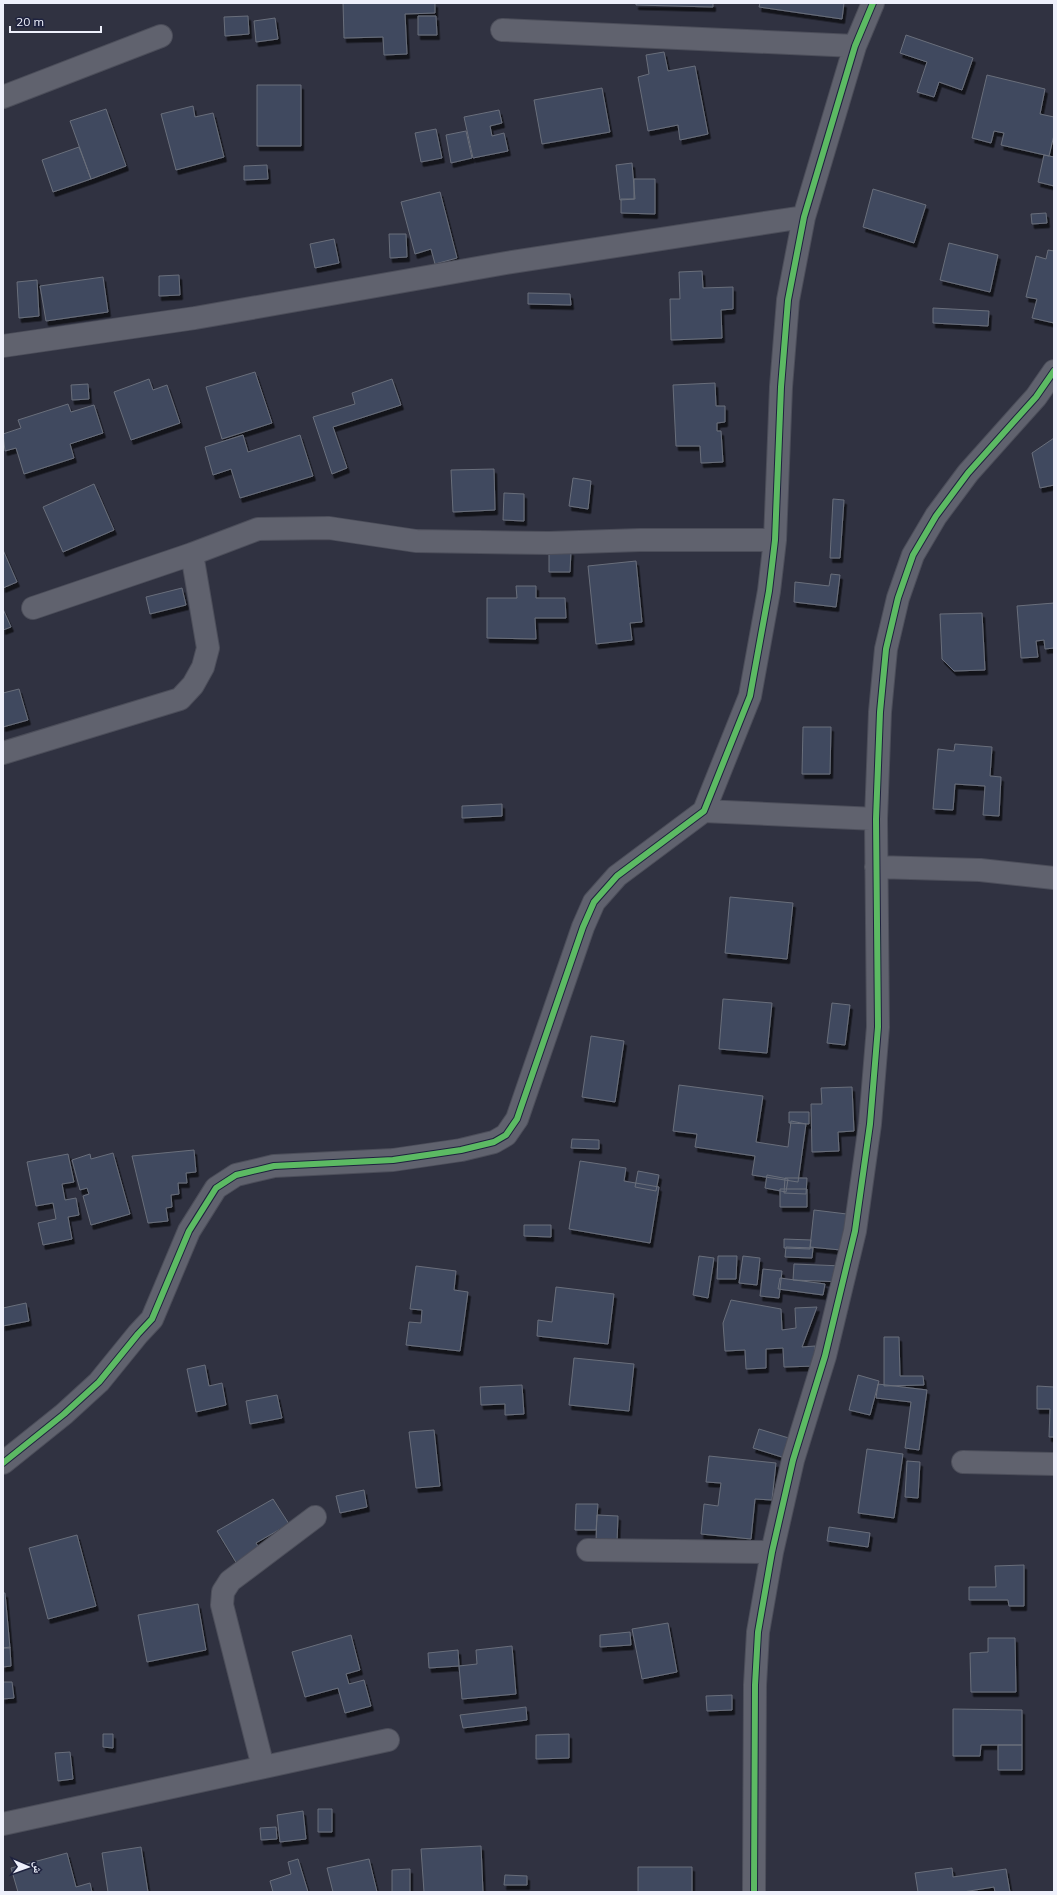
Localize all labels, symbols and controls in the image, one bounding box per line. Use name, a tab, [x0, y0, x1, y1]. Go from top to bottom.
scale bar	[10, 8, 101, 34]
text: 20 m	[16, 14, 44, 29]
north arrow	[8, 1847, 48, 1887]
text: ش	[30, 1861, 45, 1874]

